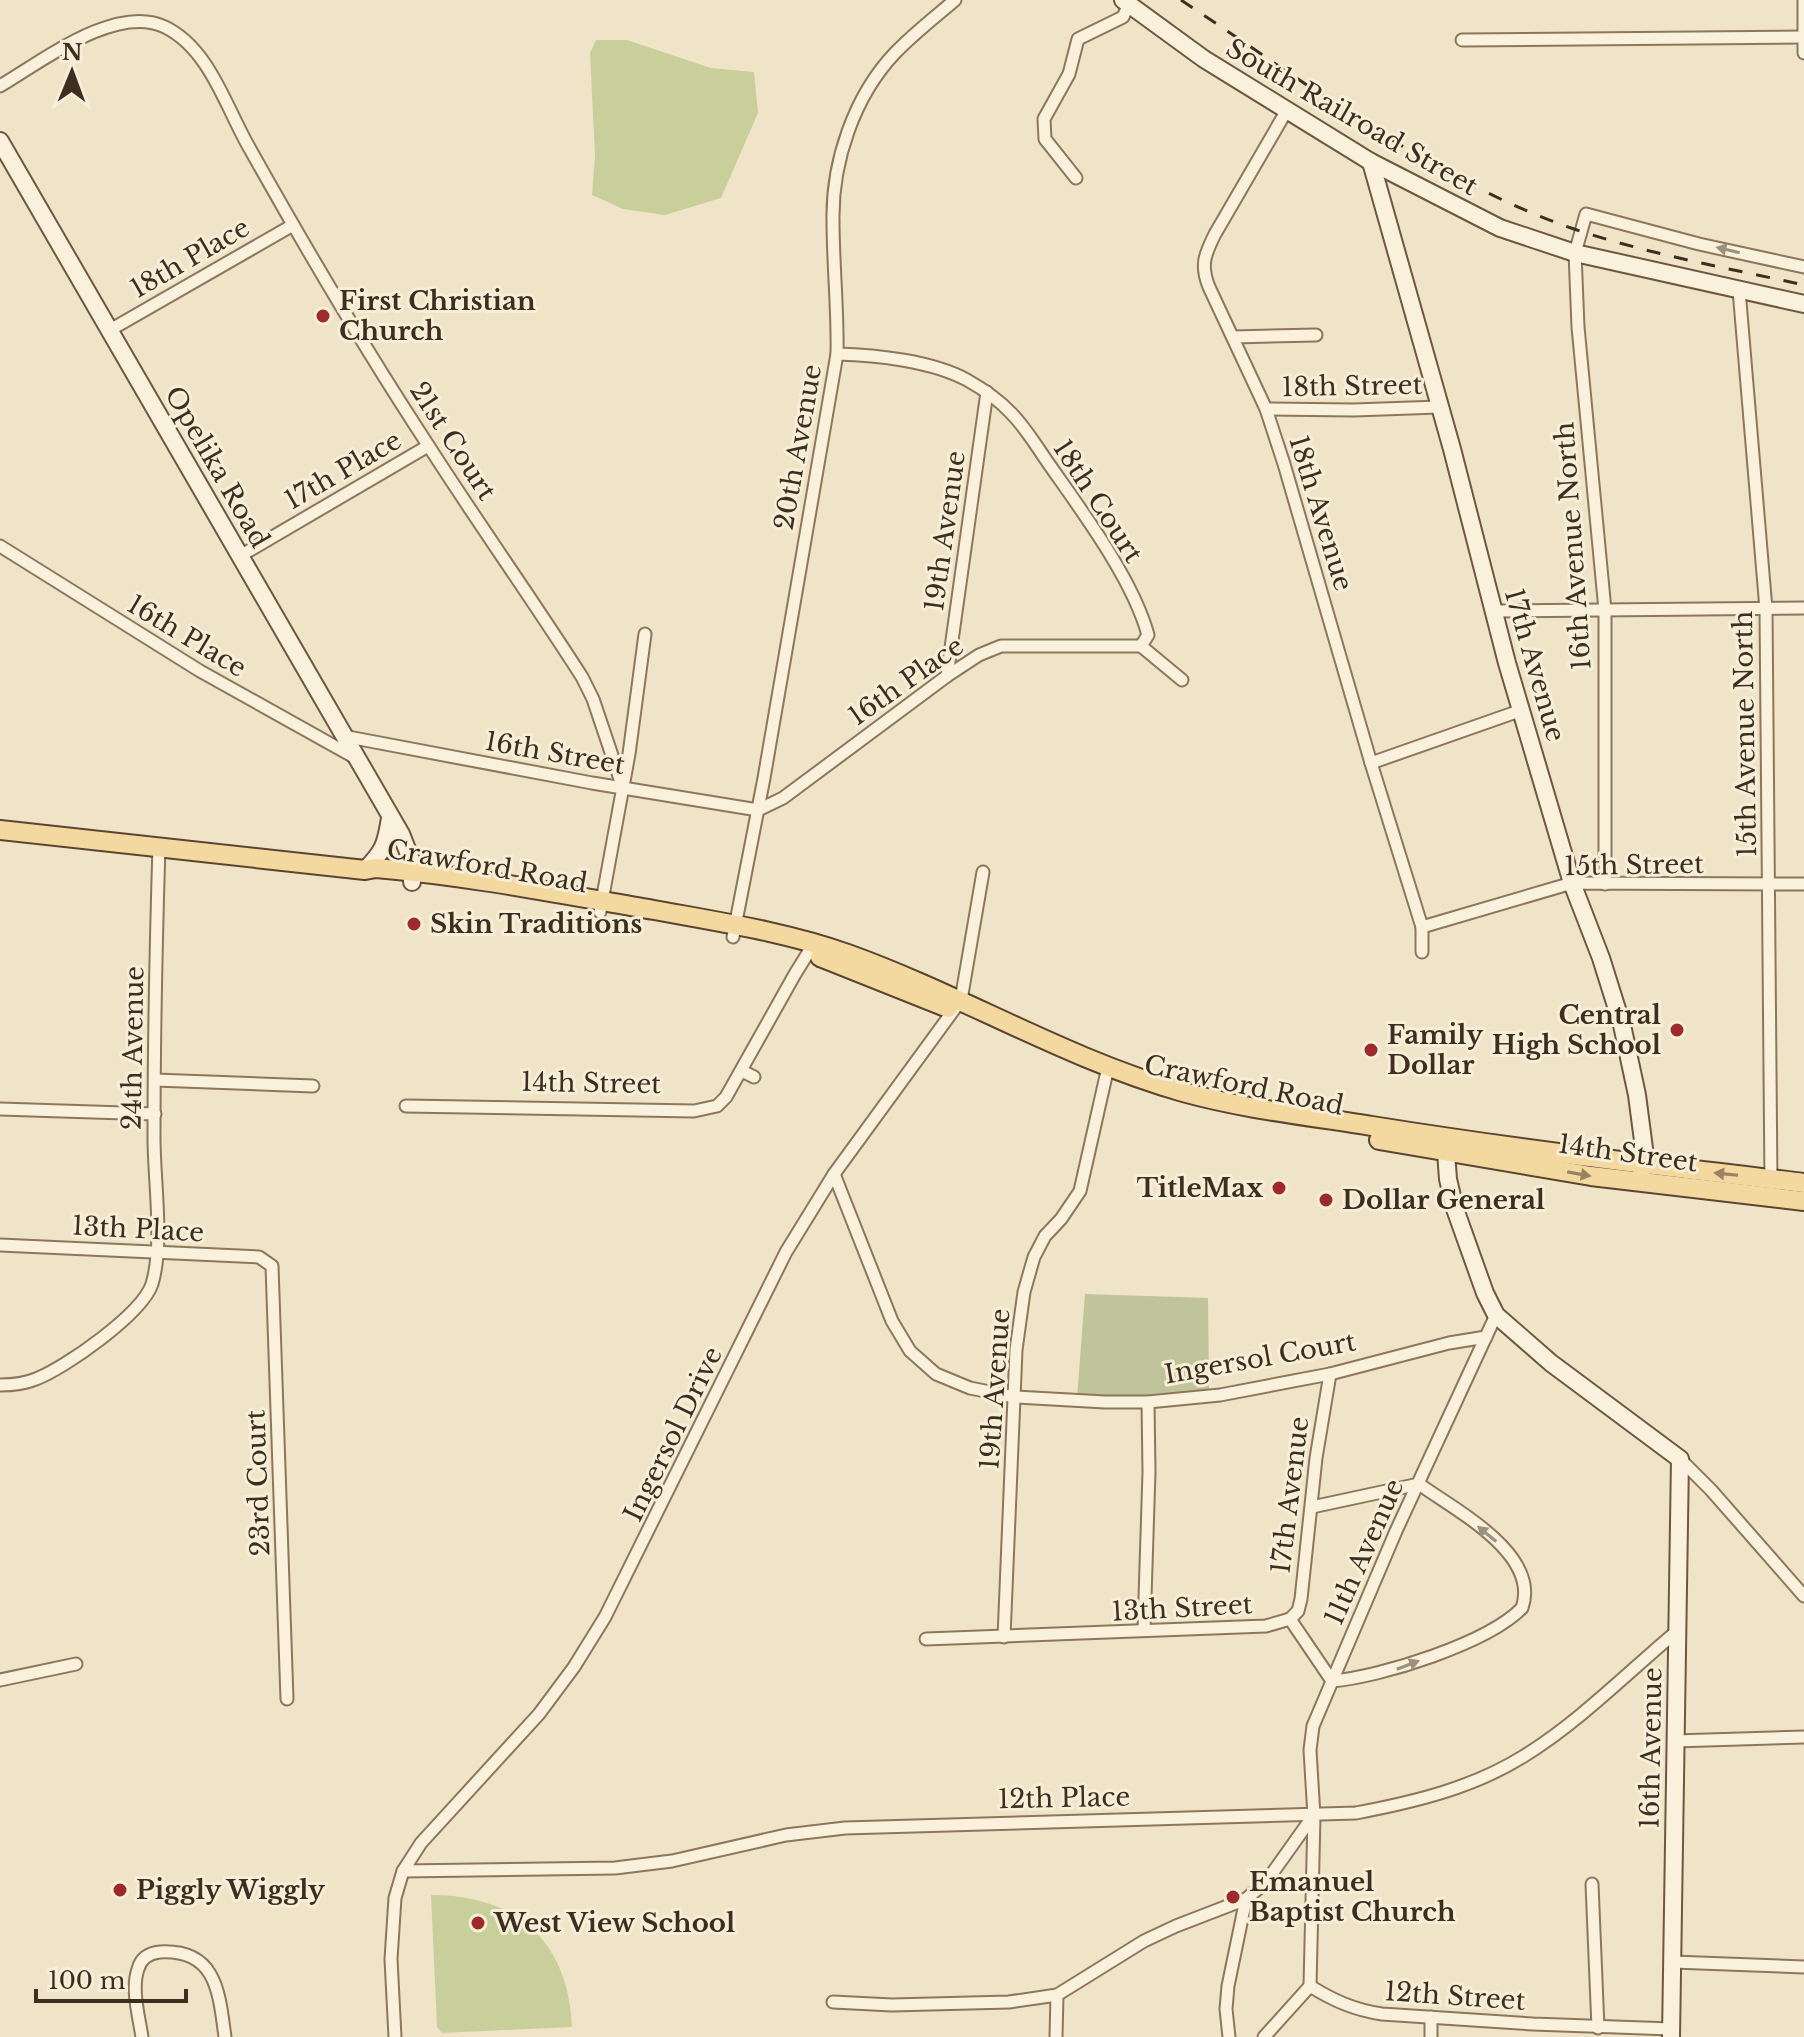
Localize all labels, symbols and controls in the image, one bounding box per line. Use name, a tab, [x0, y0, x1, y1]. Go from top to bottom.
north arrow	[32, 32, 112, 112]
street label: South Railroad Street	[1220, 32, 1484, 202]
text: N	[62, 39, 83, 66]
street label: 18th Place	[125, 211, 255, 305]
one-way arrow	[1715, 244, 1740, 256]
place label: First Christian Church	[339, 285, 536, 347]
marker: First Christian Church	[314, 307, 332, 325]
street label: 20th Avenue	[768, 362, 828, 532]
street label: 18th Street	[1281, 369, 1423, 403]
street label: 21st Court	[403, 376, 503, 506]
street label: Opelika Road	[158, 381, 276, 553]
street label: 16th Avenue North	[1548, 421, 1598, 671]
street label: 17th Place	[279, 424, 407, 516]
street label: 18th Avenue	[1282, 432, 1360, 594]
street label: 18th Court	[1046, 434, 1150, 569]
street label: 19th Avenue	[918, 449, 972, 613]
street label: 17th Avenue	[1498, 585, 1572, 745]
street label: 16th Place	[122, 588, 252, 684]
street label: 15th Avenue North	[1727, 610, 1763, 858]
street label: 16th Place	[842, 630, 970, 732]
street label: 16th Street	[482, 725, 628, 781]
street label: Crawford Road	[384, 833, 590, 899]
street label: 15th Street	[1564, 848, 1704, 882]
place label: Skin Traditions	[430, 908, 642, 940]
marker: Skin Traditions	[405, 915, 423, 933]
street label: 24th Avenue	[116, 966, 150, 1130]
place label: Central High School	[1492, 999, 1661, 1061]
place label: Family Dollar	[1387, 1019, 1483, 1081]
marker: Central High School	[1668, 1021, 1686, 1039]
marker: Family Dollar	[1362, 1041, 1380, 1059]
street label: Crawford Road	[1141, 1048, 1347, 1122]
street label: 14th Street	[521, 1066, 662, 1100]
street label: 14th Street	[1556, 1127, 1700, 1179]
one-way arrow	[1566, 1168, 1591, 1180]
one-way arrow	[1714, 1168, 1739, 1181]
place label: TitleMax	[1137, 1172, 1263, 1204]
marker: TitleMax	[1270, 1179, 1288, 1197]
place label: Dollar General	[1342, 1184, 1545, 1216]
marker: Dollar General	[1317, 1191, 1335, 1209]
street label: 13th Place	[71, 1210, 205, 1248]
street label: 19th Avenue	[973, 1307, 1017, 1471]
street label: Ingersol Court	[1162, 1325, 1358, 1391]
street label: Ingersol Drive	[617, 1341, 729, 1527]
street label: 23rd Court	[239, 1409, 277, 1557]
street label: 17th Avenue	[1265, 1415, 1315, 1575]
street label: 11th Avenue	[1318, 1474, 1410, 1630]
one-way arrow	[1477, 1526, 1497, 1543]
street label: 13th Street	[1111, 1588, 1253, 1628]
one-way arrow	[1396, 1658, 1420, 1671]
street label: 16th Avenue	[1634, 1667, 1668, 1829]
street label: 12th Place	[998, 1781, 1130, 1815]
place label: Emanuel Baptist Church	[1249, 1866, 1456, 1928]
place label: Piggly Wiggly	[136, 1874, 325, 1906]
marker: Piggly Wiggly	[111, 1881, 129, 1899]
marker: Emanuel Baptist Church	[1224, 1888, 1242, 1906]
place label: West View School	[493, 1907, 735, 1939]
marker: West View School	[469, 1914, 487, 1932]
scale bar	[36, 1953, 186, 2003]
text: 100 m	[48, 1966, 126, 1995]
street label: 12th Street	[1384, 1975, 1527, 2017]

